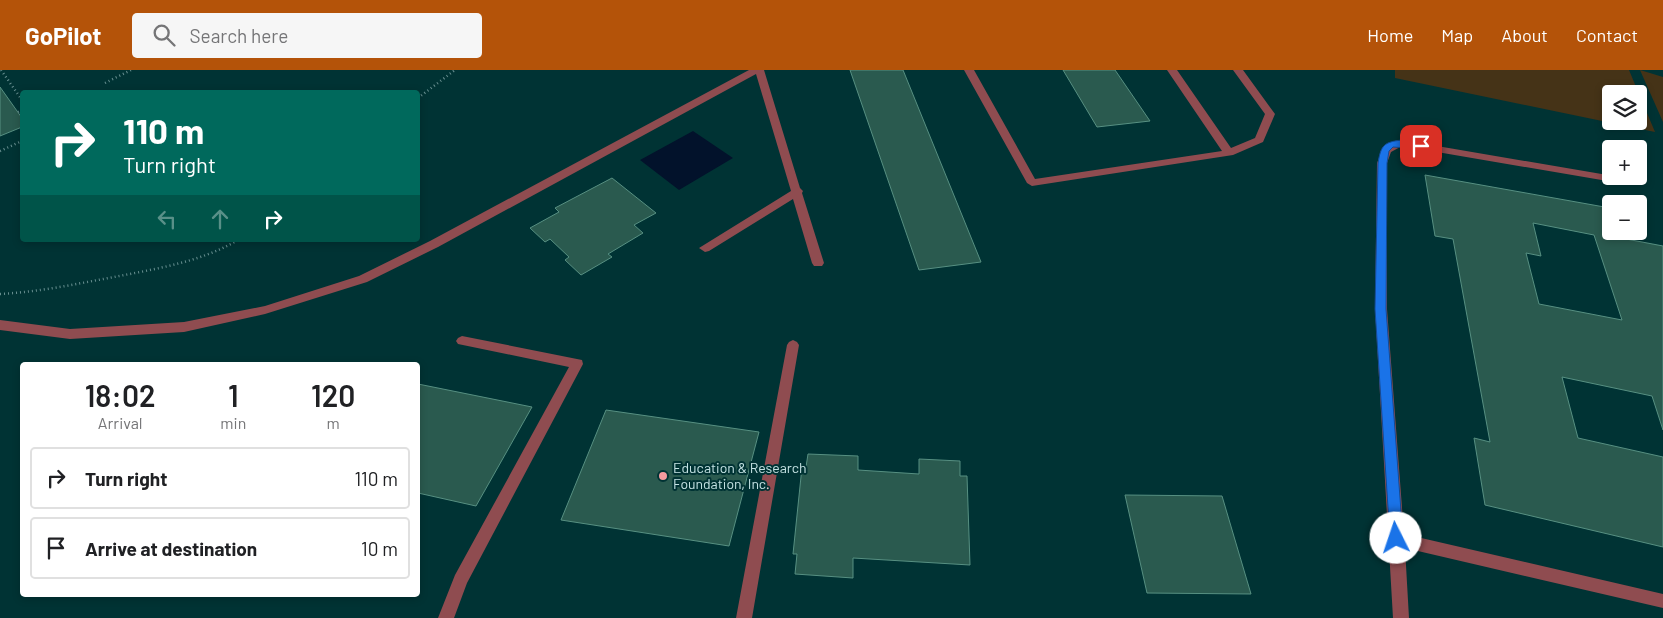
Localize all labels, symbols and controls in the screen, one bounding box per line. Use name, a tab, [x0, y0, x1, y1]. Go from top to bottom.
search box	[132, 13, 482, 58]
text: GoPilot	[25, 21, 102, 50]
icon: search	[150, 21, 178, 49]
text: Search here	[190, 24, 288, 47]
text: Home	[1367, 24, 1413, 46]
text: Map	[1441, 24, 1473, 46]
text: About	[1501, 24, 1548, 46]
text: Contact	[1576, 24, 1638, 46]
map controls	[1602, 85, 1647, 240]
button: layers	[1602, 85, 1647, 130]
text: 110 m	[123, 109, 204, 151]
icon: right	[40, 110, 105, 175]
pin	[1400, 125, 1442, 167]
icon: arrive	[1407, 132, 1435, 160]
button: +	[1602, 140, 1647, 185]
text: Turn right	[123, 151, 216, 177]
button: −	[1602, 195, 1647, 240]
icon: left	[153, 205, 181, 233]
icon: ahead	[206, 205, 234, 233]
icon: right	[259, 205, 287, 233]
text: 18:02	[85, 377, 156, 413]
text: 1	[228, 377, 239, 413]
text: 120	[311, 377, 355, 413]
text: Arrival	[98, 413, 143, 432]
text: min	[220, 413, 246, 432]
text: m	[327, 413, 340, 432]
place label: Education & Research Foundation, Inc.	[673, 459, 807, 492]
icon: right	[42, 464, 70, 492]
text: Turn right	[85, 467, 167, 490]
text: 110 m	[354, 467, 398, 490]
marker: Education & Research Foundation, Inc.	[657, 470, 669, 482]
position arrow	[1369, 511, 1421, 563]
icon: arrive	[42, 534, 70, 562]
text: Arrive at destination	[85, 537, 257, 560]
text: 10 m	[361, 537, 398, 560]

